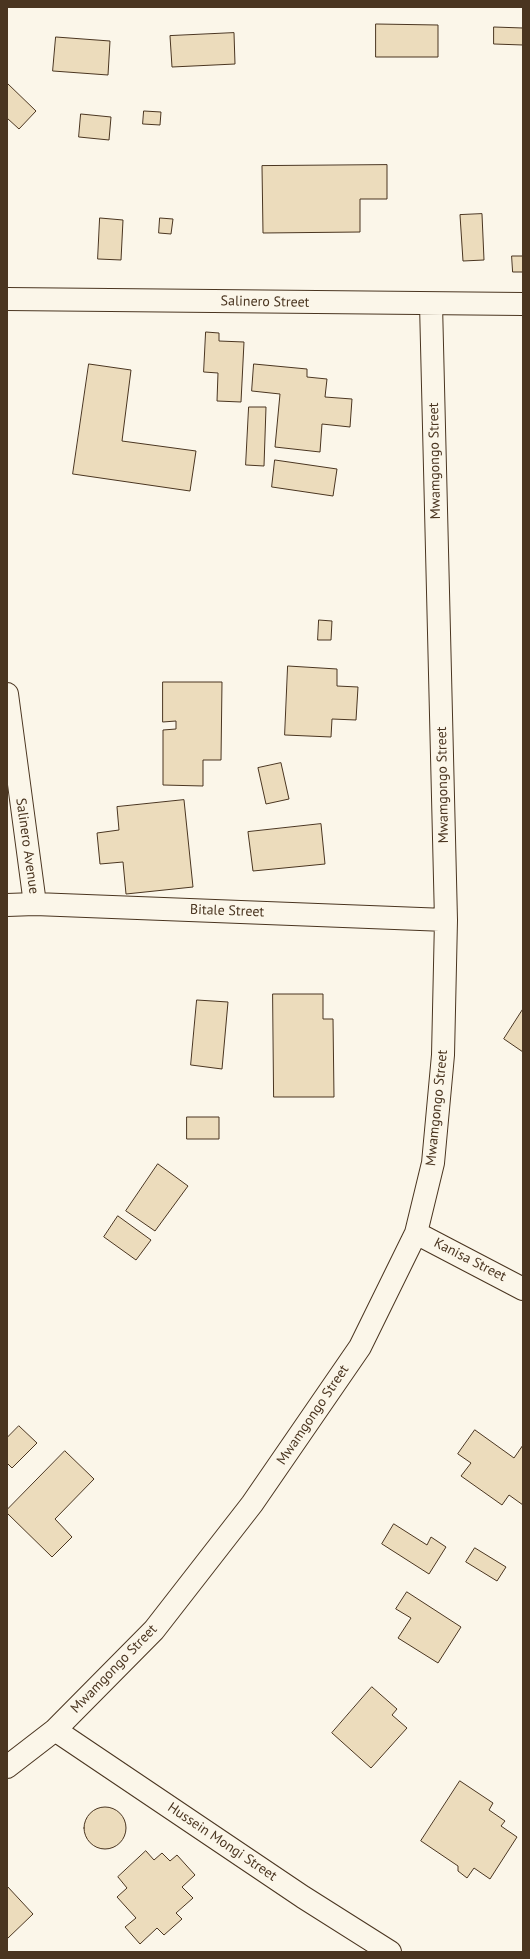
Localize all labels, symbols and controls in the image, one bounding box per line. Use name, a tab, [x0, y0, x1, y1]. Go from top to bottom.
street label: Salinero Street	[220, 293, 310, 311]
street label: Mwamgongo Street	[426, 402, 444, 520]
street label: Mwamgongo Street	[434, 726, 452, 844]
street label: Salinero Avenue	[12, 797, 42, 895]
street label: Bitale Street	[190, 901, 264, 921]
street label: Mwamgongo Street	[423, 1049, 451, 1167]
street label: Kanisa Street	[431, 1235, 509, 1285]
street label: Mwamgongo Street	[273, 1362, 353, 1468]
street label: Mwamgongo Street	[67, 1621, 161, 1717]
street label: Hussein Mongi Street	[164, 1799, 280, 1885]

